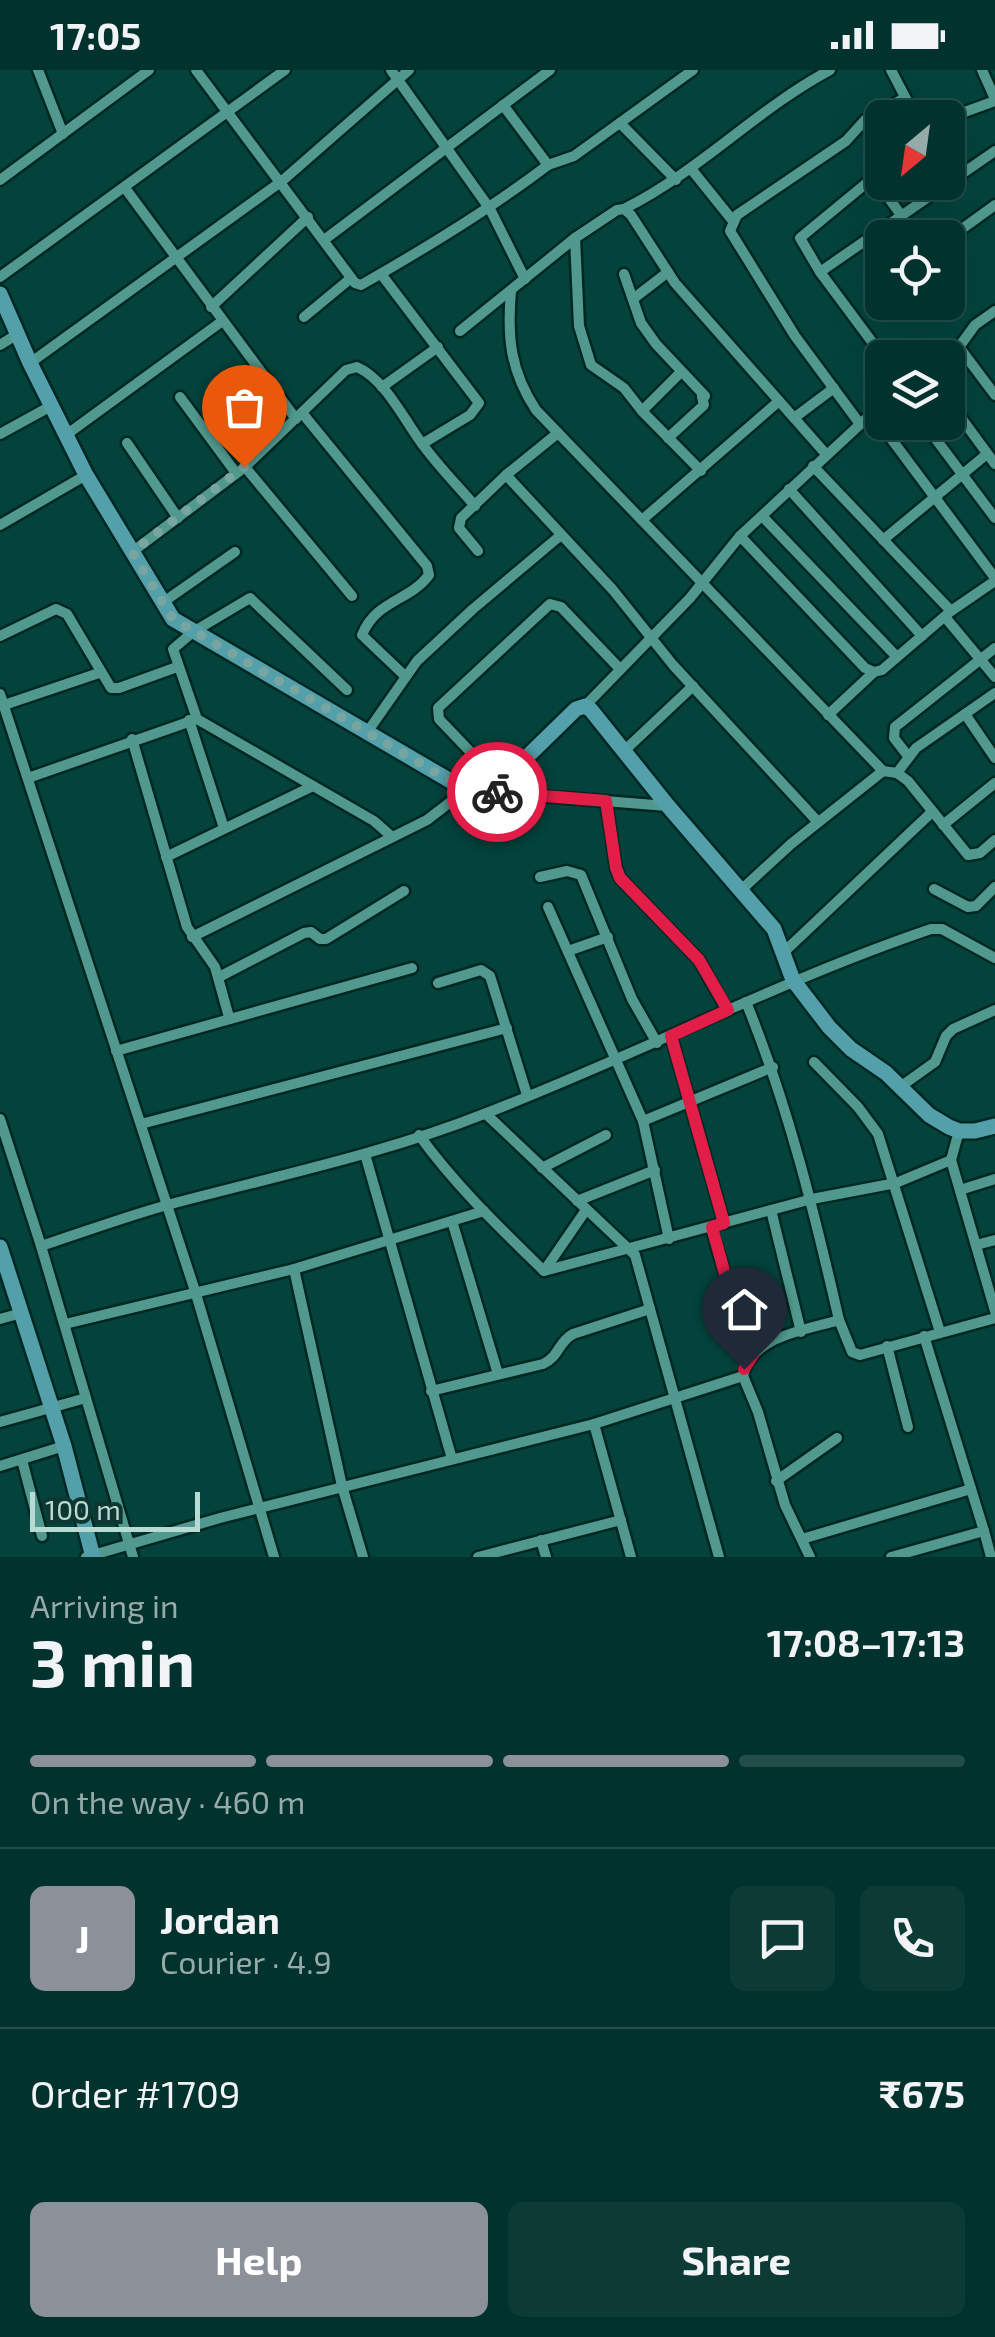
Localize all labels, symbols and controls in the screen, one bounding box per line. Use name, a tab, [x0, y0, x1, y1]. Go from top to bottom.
text: 17:05	[50, 12, 141, 58]
north arrow	[865, 100, 965, 200]
map controls	[865, 100, 965, 440]
button: locate	[865, 220, 965, 320]
button: layers	[865, 340, 965, 440]
pin	[202, 365, 287, 468]
icon: bag	[217, 380, 272, 435]
courier	[447, 742, 547, 842]
icon: bike	[470, 765, 525, 820]
pin	[702, 1267, 787, 1370]
icon: home	[717, 1282, 772, 1337]
scale bar	[30, 1487, 200, 1532]
text: 100 m	[45, 1492, 121, 1526]
text: Arriving in	[30, 1586, 179, 1624]
text: 17:08–17:13	[767, 1619, 965, 1665]
text: 3 min	[30, 1622, 195, 1700]
text: On the way · 460 m	[30, 1782, 305, 1820]
button: chat	[730, 1886, 835, 1991]
button: phone	[860, 1886, 965, 1991]
text: Jordan	[160, 1896, 280, 1942]
text: J	[75, 1915, 90, 1961]
text: Courier · 4.9	[160, 1942, 332, 1980]
text: Order #1709	[30, 2070, 241, 2116]
text: ₹675	[879, 2070, 965, 2116]
button: Help	[30, 2202, 488, 2317]
button: Share	[508, 2202, 965, 2317]

